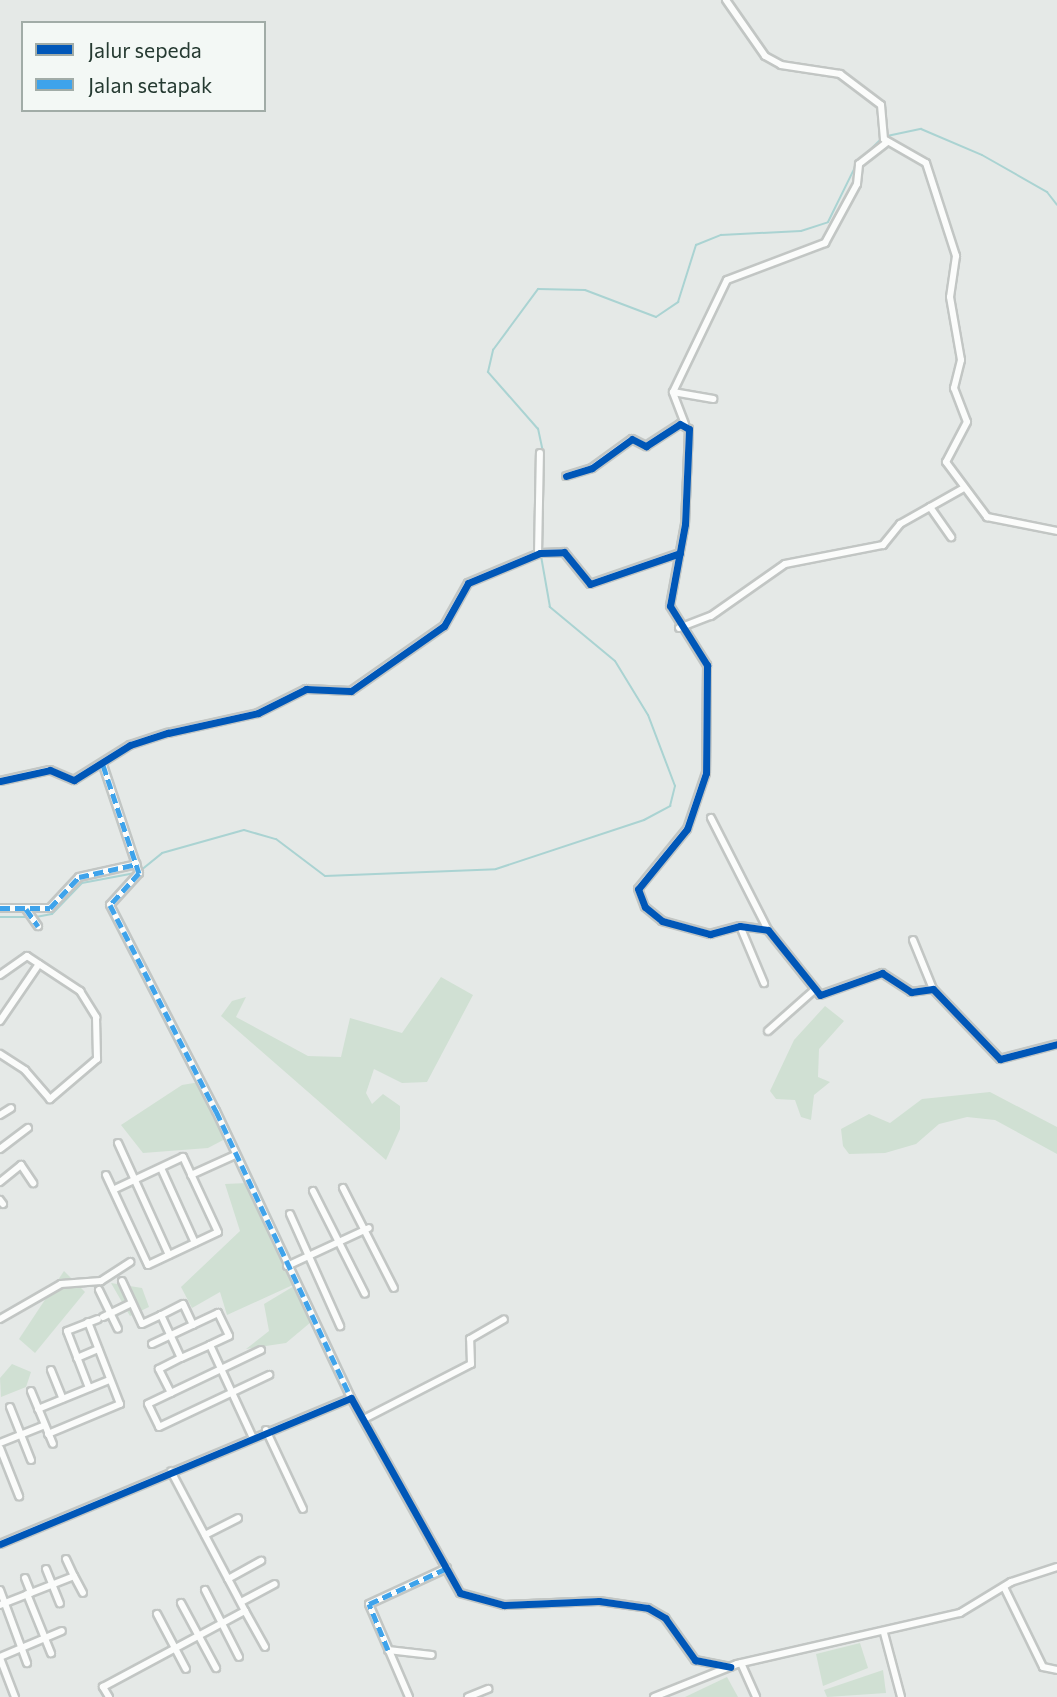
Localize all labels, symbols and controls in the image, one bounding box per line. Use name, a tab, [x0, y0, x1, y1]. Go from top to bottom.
legend	[21, 21, 266, 112]
text: Jalur sepeda	[88, 37, 202, 62]
text: Jalan setapak	[88, 72, 212, 97]

